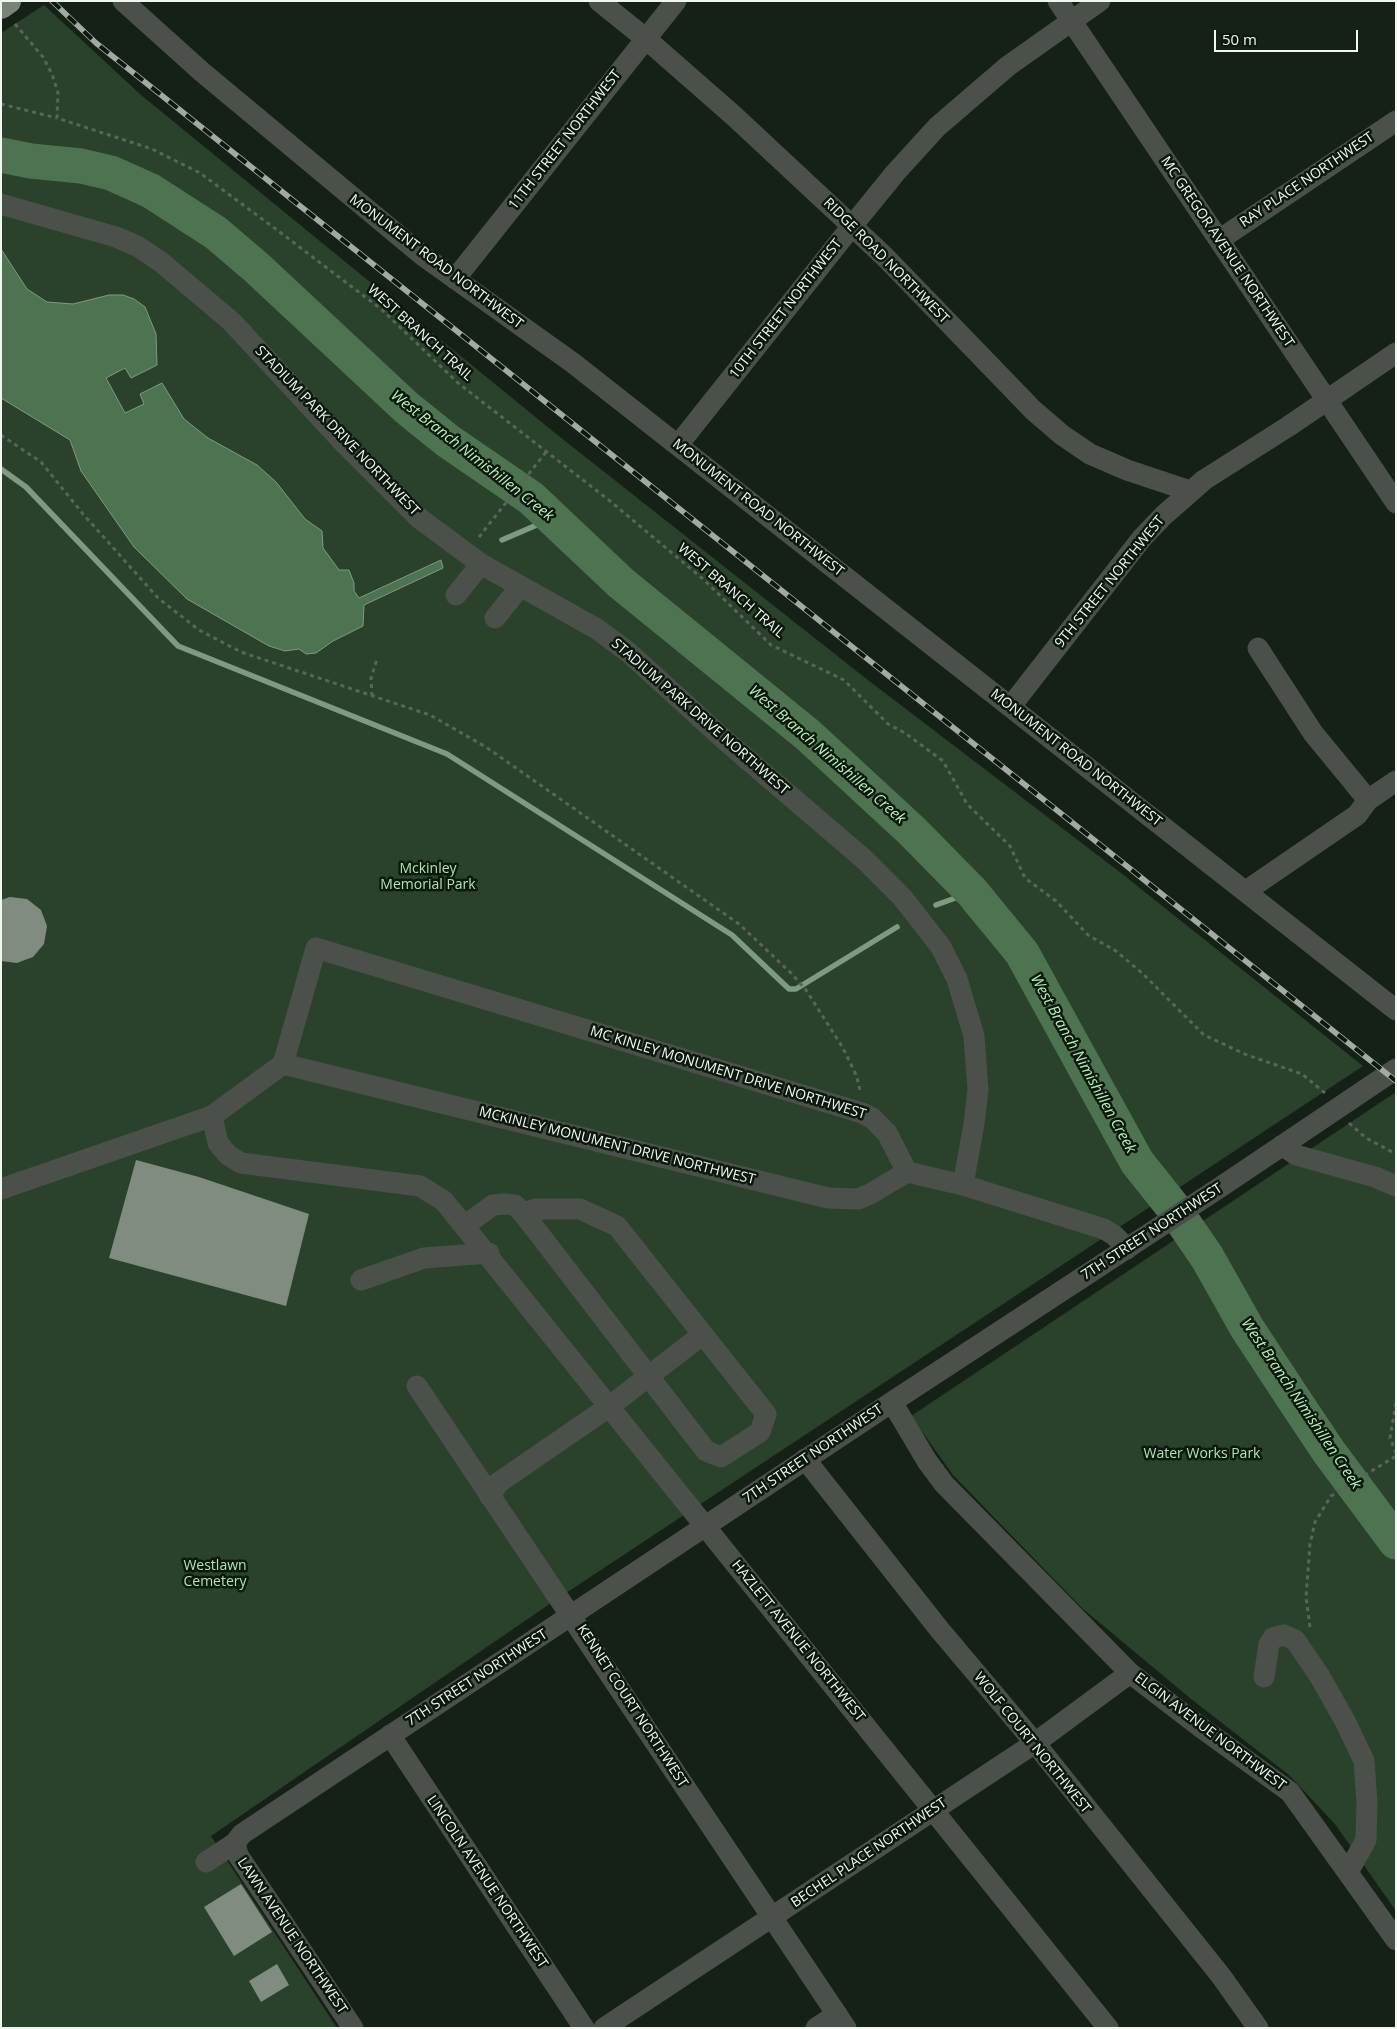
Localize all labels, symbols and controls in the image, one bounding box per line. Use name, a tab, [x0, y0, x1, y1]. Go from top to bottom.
scale bar	[1217, 20, 1361, 52]
text: 50 m	[1222, 29, 1257, 49]
street label: 11TH STREET NORTHWEST	[505, 67, 625, 213]
street label: RAY PLACE NORTHWEST	[1237, 129, 1377, 231]
street label: MC GREGOR AVENUE NORTHWEST	[1157, 153, 1297, 351]
street label: MONUMENT ROAD NORTHWEST	[346, 191, 526, 333]
street label: RIDGE ROAD NORTHWEST	[820, 195, 952, 327]
street label: 10TH STREET NORTHWEST	[726, 236, 846, 382]
street label: WEST BRANCH TRAIL	[364, 281, 476, 385]
street label: STADIUM PARK DRIVE NORTHWEST	[251, 343, 423, 519]
water label: West Branch Nimishillen Creek	[387, 387, 557, 525]
street label: MONUMENT ROAD NORTHWEST	[669, 436, 847, 580]
street label: 9TH STREET NORTHWEST	[1052, 513, 1168, 651]
street label: WEST BRANCH TRAIL	[674, 540, 788, 642]
street label: STADIUM PARK DRIVE NORTHWEST	[608, 635, 792, 799]
water label: West Branch Nimishillen Creek	[745, 682, 909, 828]
street label: MONUMENT ROAD NORTHWEST	[987, 686, 1165, 830]
park label: Mckinley Memorial Park	[380, 861, 476, 894]
water label: West Branch Nimishillen Creek	[1026, 971, 1140, 1157]
street label: MC KINLEY MONUMENT DRIVE NORTHWEST	[588, 1023, 868, 1123]
street label: MCKINLEY MONUMENT DRIVE NORTHWEST	[477, 1103, 757, 1189]
street label: 7TH STREET NORTHWEST	[1078, 1180, 1226, 1284]
water label: West Branch Nimishillen Creek	[1237, 1315, 1365, 1493]
street label: 7TH STREET NORTHWEST	[740, 1401, 886, 1507]
park label: Water Works Park	[1144, 1446, 1260, 1462]
street label: HAZLETT AVENUE NORTHWEST	[728, 1557, 868, 1725]
park label: Westlawn Cemetery	[183, 1558, 247, 1590]
street label: KENNET COURT NORTHWEST	[573, 1621, 691, 1791]
street label: 7TH STREET NORTHWEST	[403, 1626, 551, 1730]
street label: WOLF COURT NORTHWEST	[970, 1669, 1094, 1817]
street label: ELGIN AVENUE NORTHWEST	[1131, 1670, 1289, 1794]
street label: LINCOLN AVENUE NORTHWEST	[423, 1793, 551, 1971]
street label: BECHEL PLACE NORTHWEST	[788, 1795, 950, 1911]
street label: LAWN AVENUE NORTHWEST	[233, 1855, 351, 2017]

